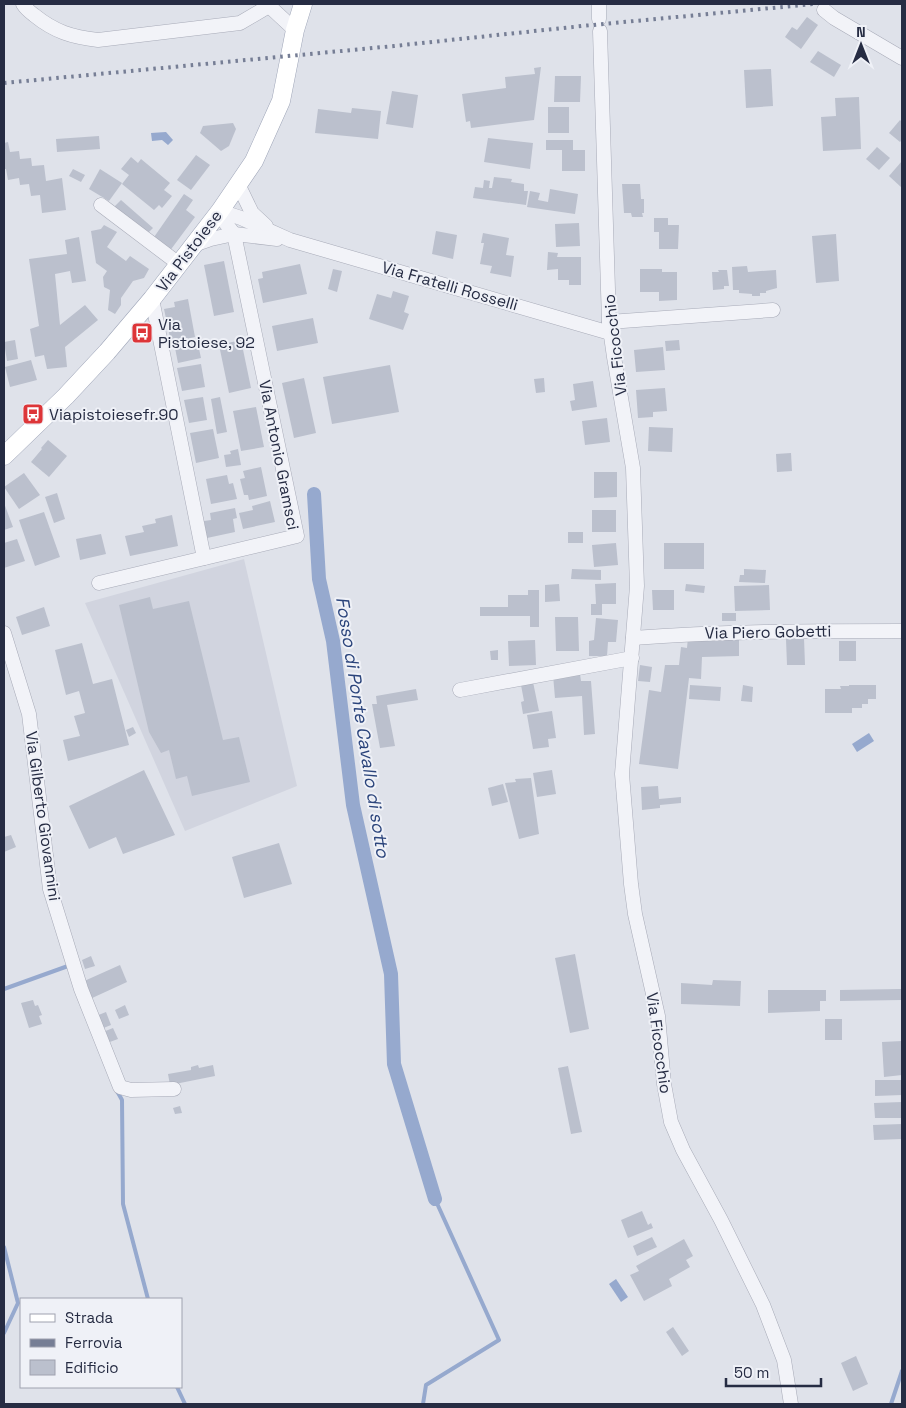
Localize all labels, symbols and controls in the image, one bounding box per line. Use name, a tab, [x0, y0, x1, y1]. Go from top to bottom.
north arrow	[836, 20, 886, 70]
text: N	[856, 23, 866, 41]
street label: Via Pistoiese	[151, 206, 227, 296]
street label: Via Fratelli Rosselli	[379, 257, 521, 315]
street label: Via Ficocchio	[598, 293, 632, 397]
place label: Via Pistoiese, 92	[158, 314, 255, 353]
bus stop icon: Via Pistoiese, 92	[130, 321, 154, 345]
street label: Via Antonio Gramsci	[254, 378, 304, 532]
bus stop icon: Viapistoiesefr.90	[21, 402, 45, 426]
place label: Viapistoiesefr.90	[49, 404, 179, 425]
water label: Fosso di Ponte Cavallo di sotto	[331, 595, 395, 860]
street label: Via Piero Gobetti	[705, 620, 831, 644]
street label: Via Gilberto Giovannini	[21, 730, 65, 902]
street label: Via Ficocchio	[642, 991, 676, 1095]
legend	[20, 1298, 182, 1388]
text: Strada	[65, 1308, 114, 1327]
text: Ferrovia	[65, 1333, 123, 1352]
scale bar	[726, 1356, 821, 1388]
text: Edificio	[65, 1358, 119, 1377]
text: 50 m	[734, 1363, 769, 1382]

